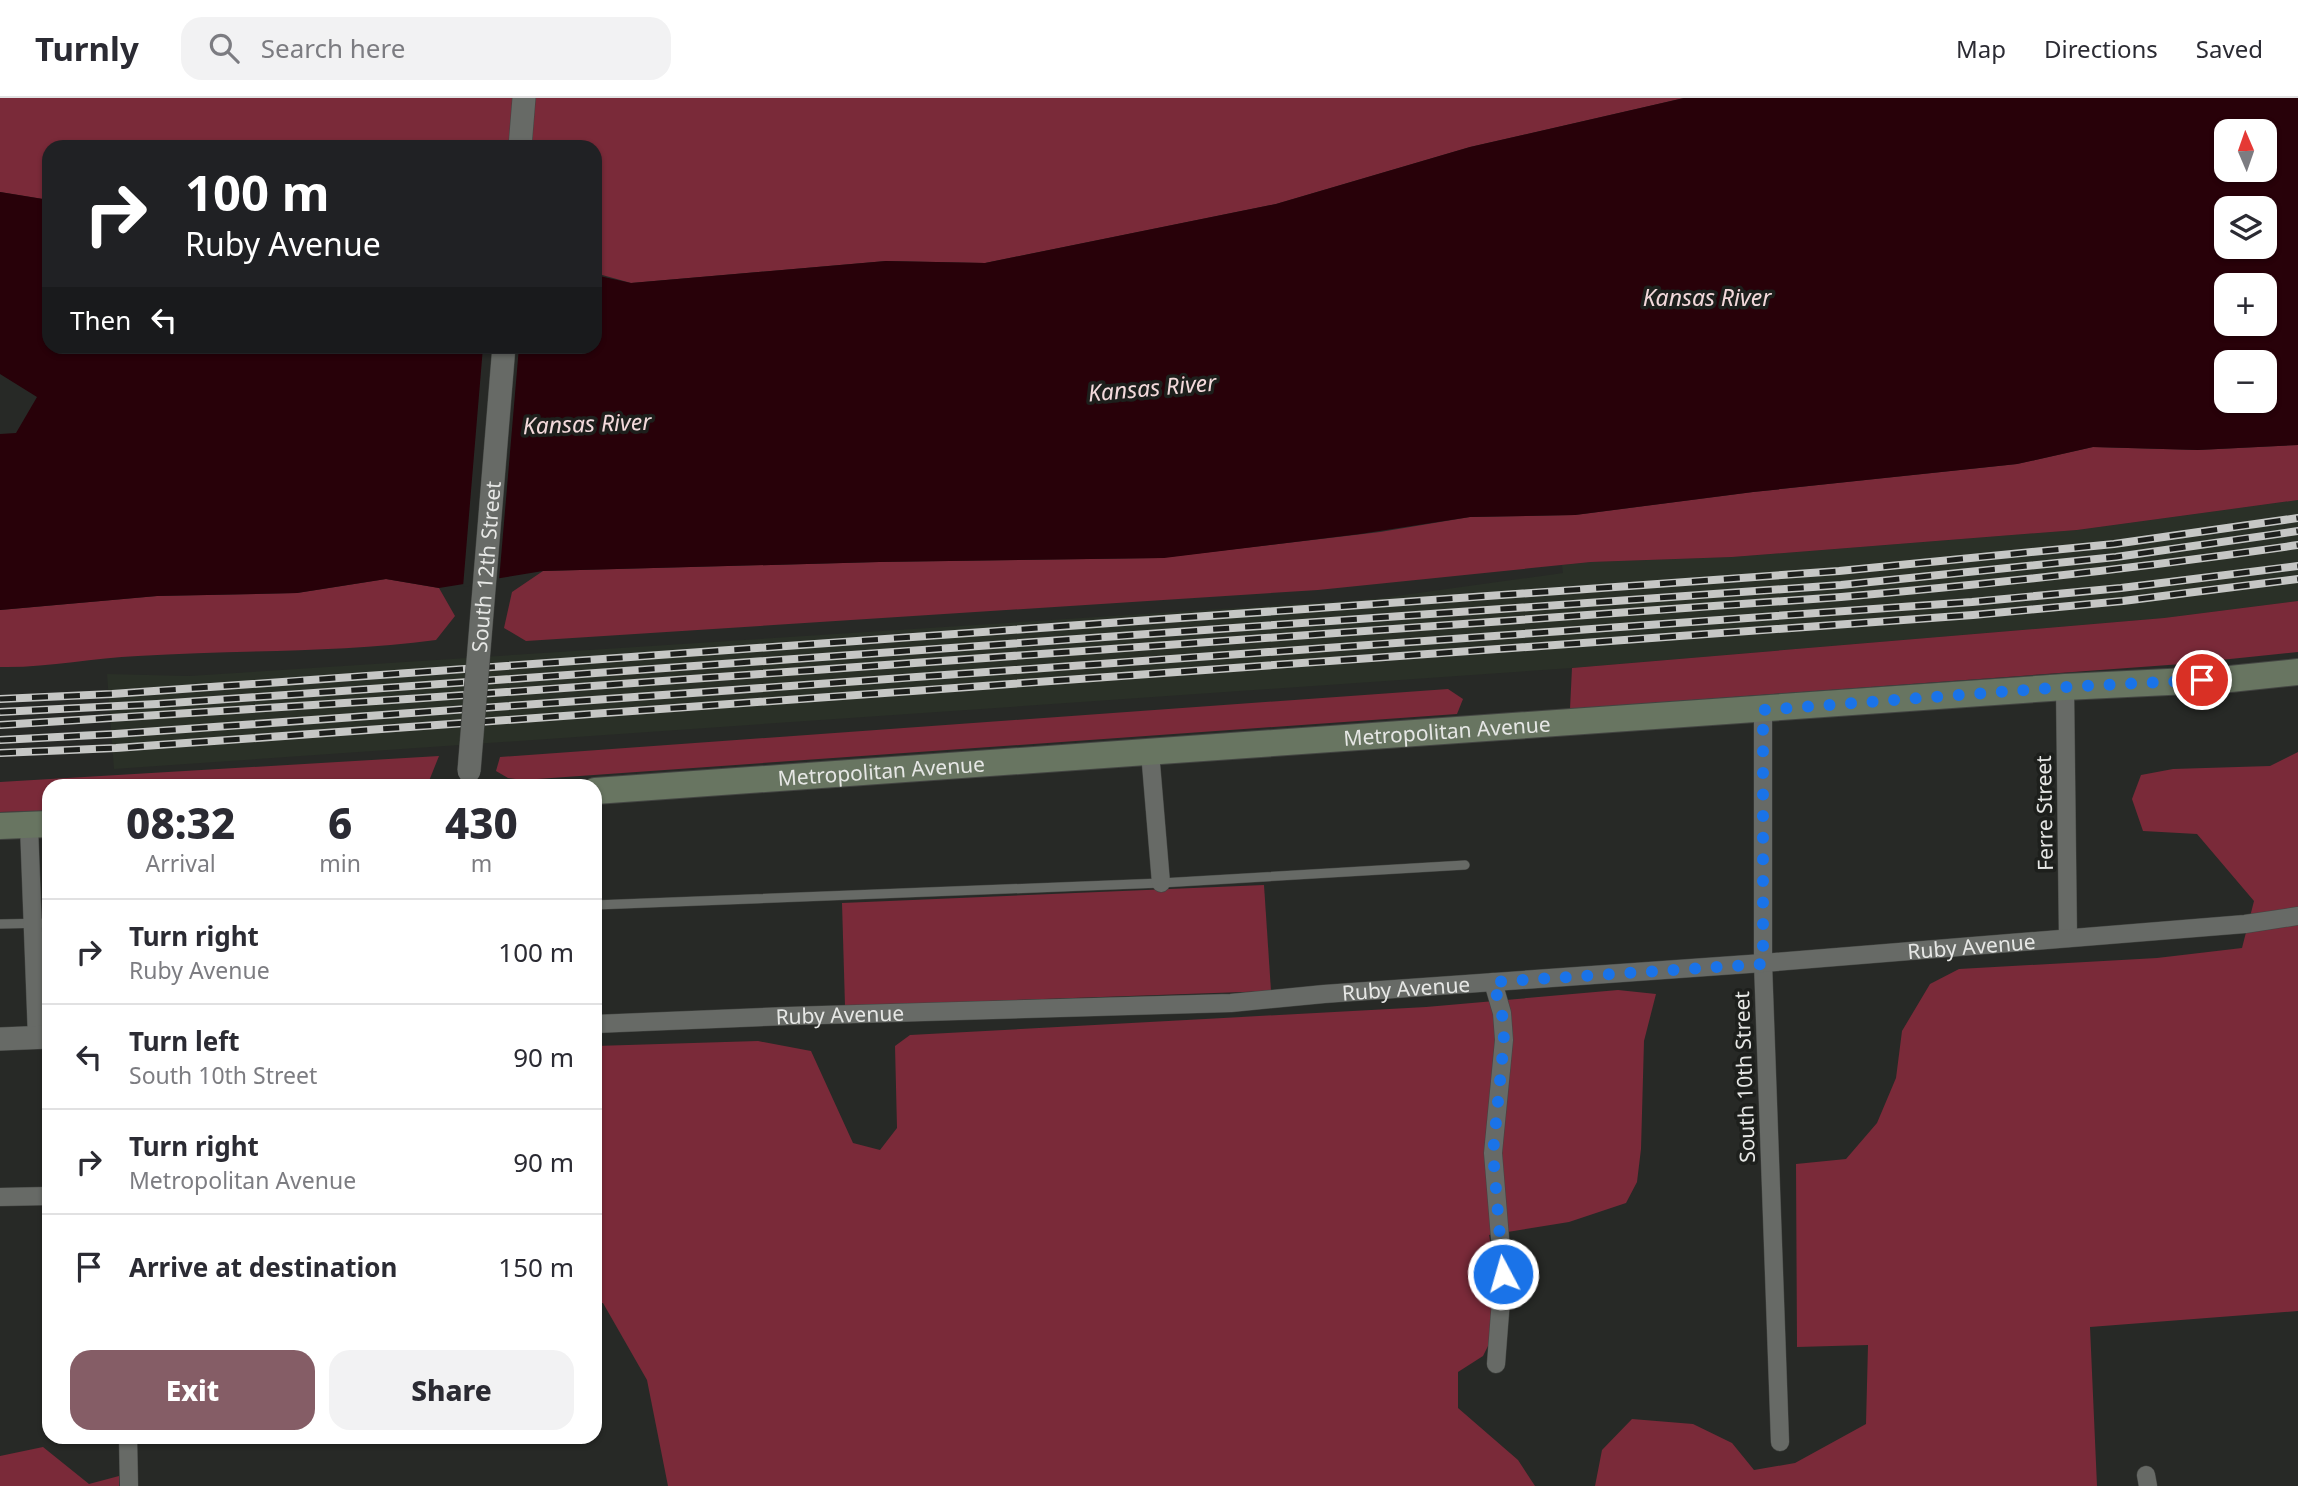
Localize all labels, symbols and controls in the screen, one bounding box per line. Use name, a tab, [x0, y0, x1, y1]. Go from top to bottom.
search box	[181, 17, 671, 80]
text: Turnly	[35, 26, 139, 71]
icon: search	[205, 29, 243, 67]
text: Search here	[261, 30, 405, 66]
text: Map	[1956, 32, 2006, 65]
text: Directions	[2044, 32, 2158, 65]
text: Saved	[2196, 32, 2263, 65]
north arrow	[2214, 119, 2277, 182]
map controls	[2214, 119, 2277, 413]
text: 100 m	[185, 159, 330, 225]
icon: right	[70, 168, 161, 259]
button: layers	[2214, 196, 2277, 259]
text: Ruby Avenue	[185, 222, 381, 265]
button: +	[2214, 273, 2277, 336]
water label: Kansas River	[1643, 281, 1772, 313]
icon: left	[145, 301, 183, 339]
text: Then	[70, 302, 131, 338]
button: −	[2214, 350, 2277, 413]
water label: Kansas River	[1086, 365, 1218, 409]
water label: Kansas River	[522, 405, 653, 441]
street label: South 12th Street	[465, 479, 507, 654]
pin	[2172, 650, 2232, 710]
icon: arrive	[2183, 661, 2221, 699]
street label: Metropolitan Avenue	[1342, 709, 1551, 752]
street label: Metropolitan Avenue	[777, 749, 986, 792]
street label: Ferre Street	[2029, 755, 2059, 871]
text: 08:32	[126, 794, 235, 851]
text: 6	[328, 794, 352, 851]
text: 430	[445, 794, 518, 851]
text: Arrival	[146, 847, 216, 879]
text: min	[319, 847, 361, 879]
text: m	[471, 847, 492, 879]
text: Turn right	[129, 918, 259, 954]
street label: Ruby Avenue	[1906, 927, 2037, 965]
icon: right	[70, 933, 108, 971]
text: 100 m	[498, 934, 574, 970]
text: Ruby Avenue	[129, 954, 270, 986]
street label: Ruby Avenue	[1341, 970, 1471, 1007]
street label: South 10th Street	[1727, 990, 1761, 1163]
street label: Ruby Avenue	[775, 999, 904, 1031]
text: Turn left	[129, 1023, 240, 1059]
icon: left	[70, 1038, 108, 1076]
text: 90 m	[513, 1039, 574, 1075]
text: South 10th Street	[129, 1059, 317, 1091]
text: Turn right	[129, 1128, 259, 1164]
icon: right	[70, 1143, 108, 1181]
text: 90 m	[513, 1144, 574, 1180]
text: Metropolitan Avenue	[129, 1164, 356, 1196]
position arrow	[1466, 1237, 1540, 1311]
icon: arrive	[70, 1248, 108, 1286]
text: Arrive at destination	[129, 1249, 398, 1285]
text: 150 m	[498, 1249, 574, 1285]
button: Exit	[70, 1350, 315, 1430]
button: Share	[329, 1350, 574, 1430]

